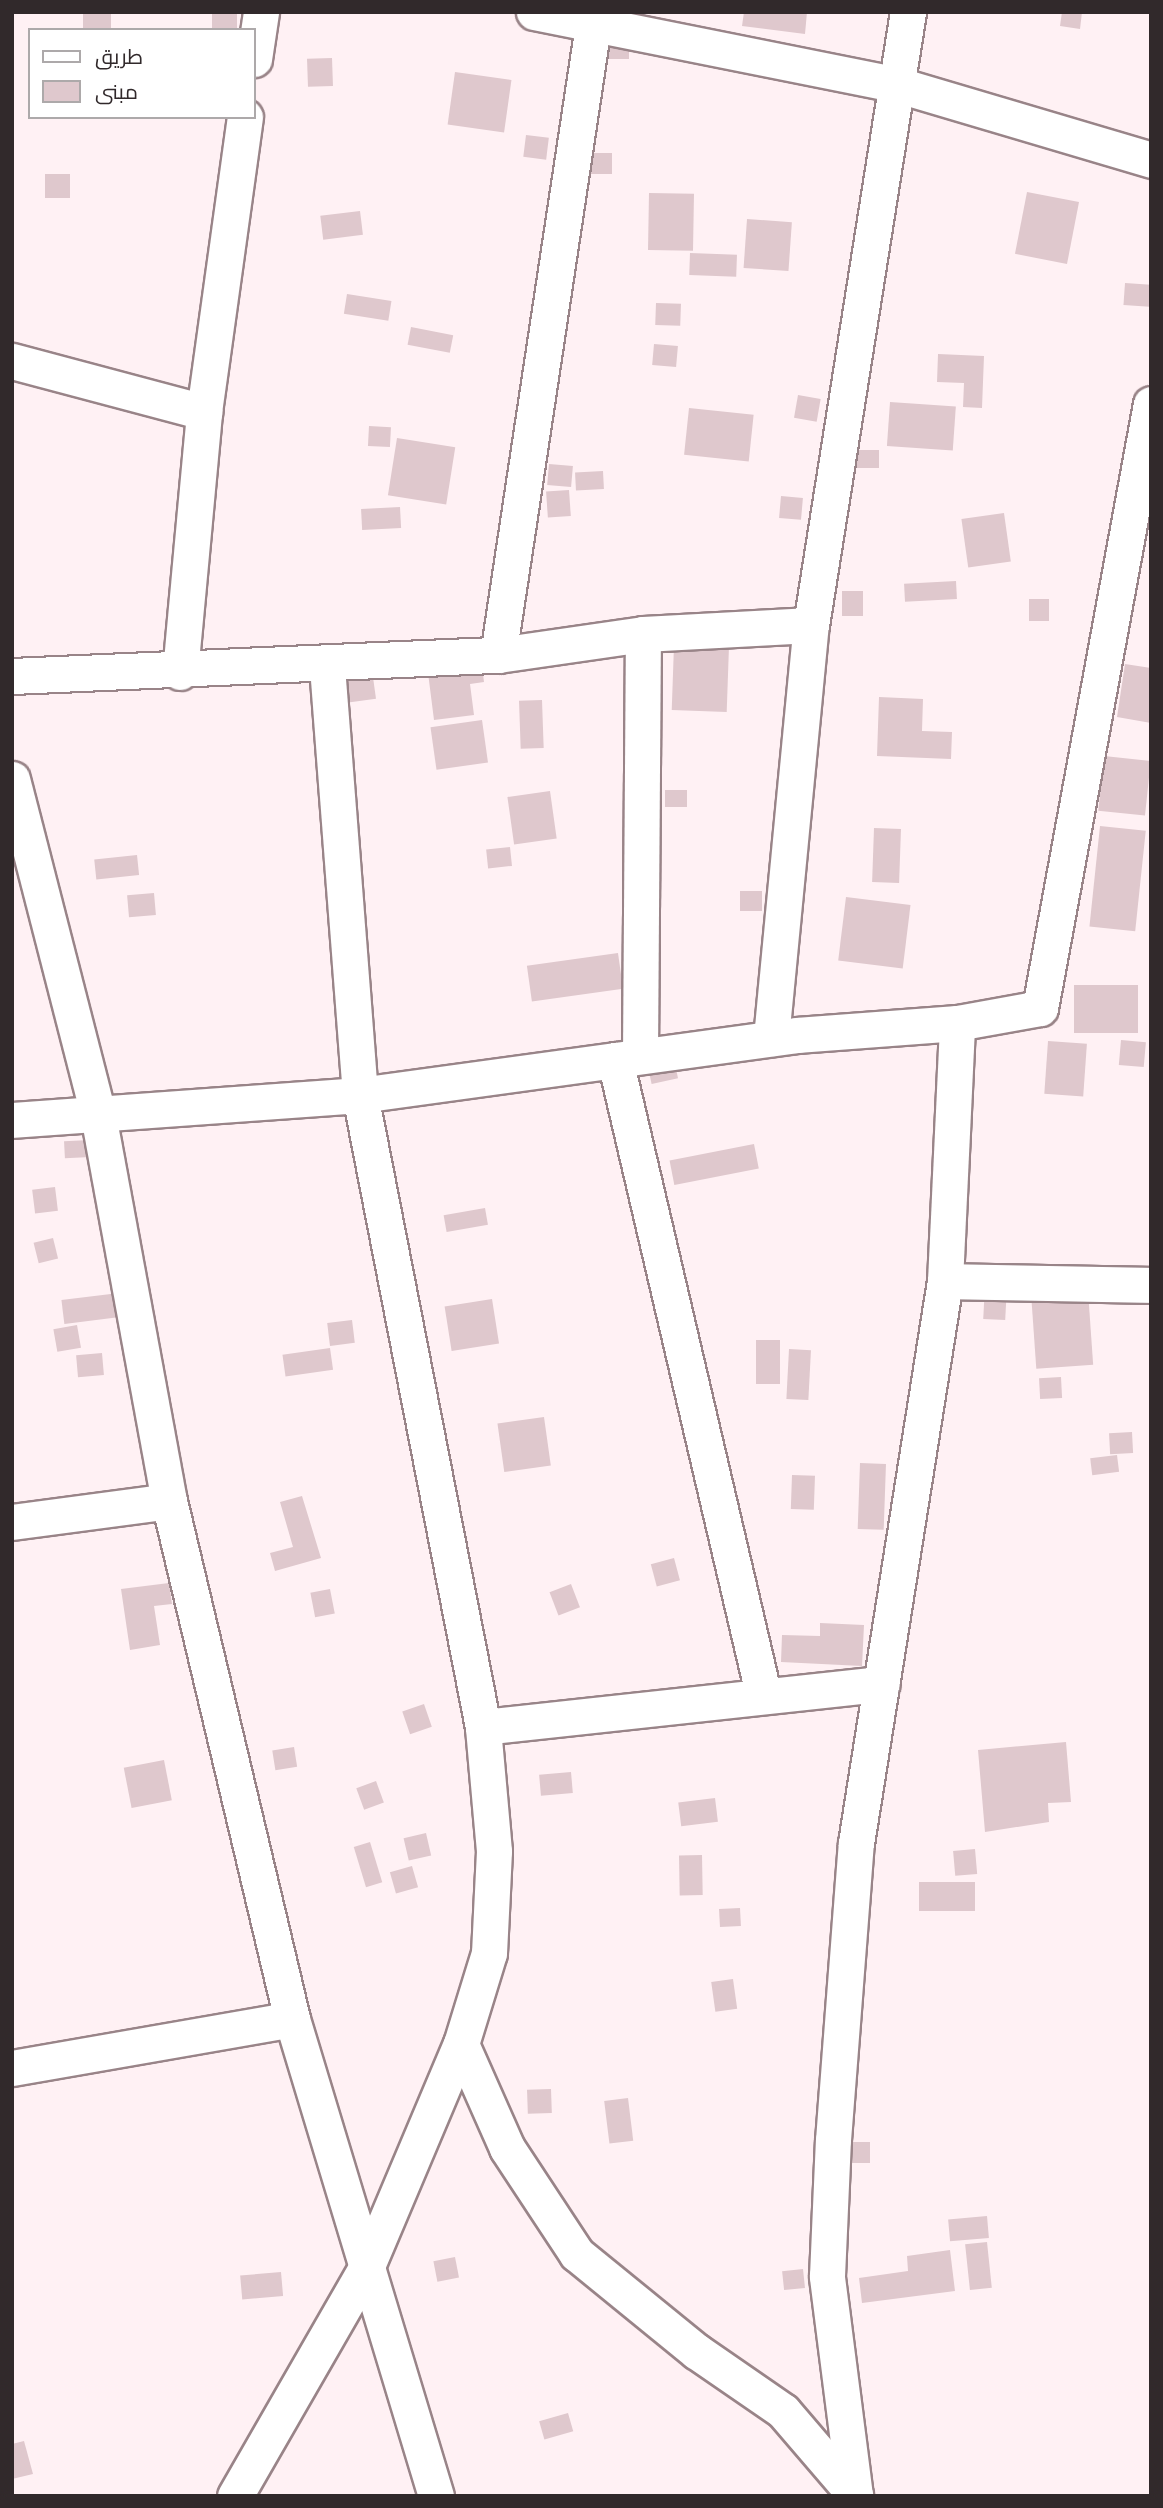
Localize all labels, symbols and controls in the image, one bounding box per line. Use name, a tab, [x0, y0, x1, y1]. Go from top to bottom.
legend	[28, 28, 256, 119]
text: طريق	[95, 43, 143, 70]
text: مبنى	[95, 78, 138, 105]

